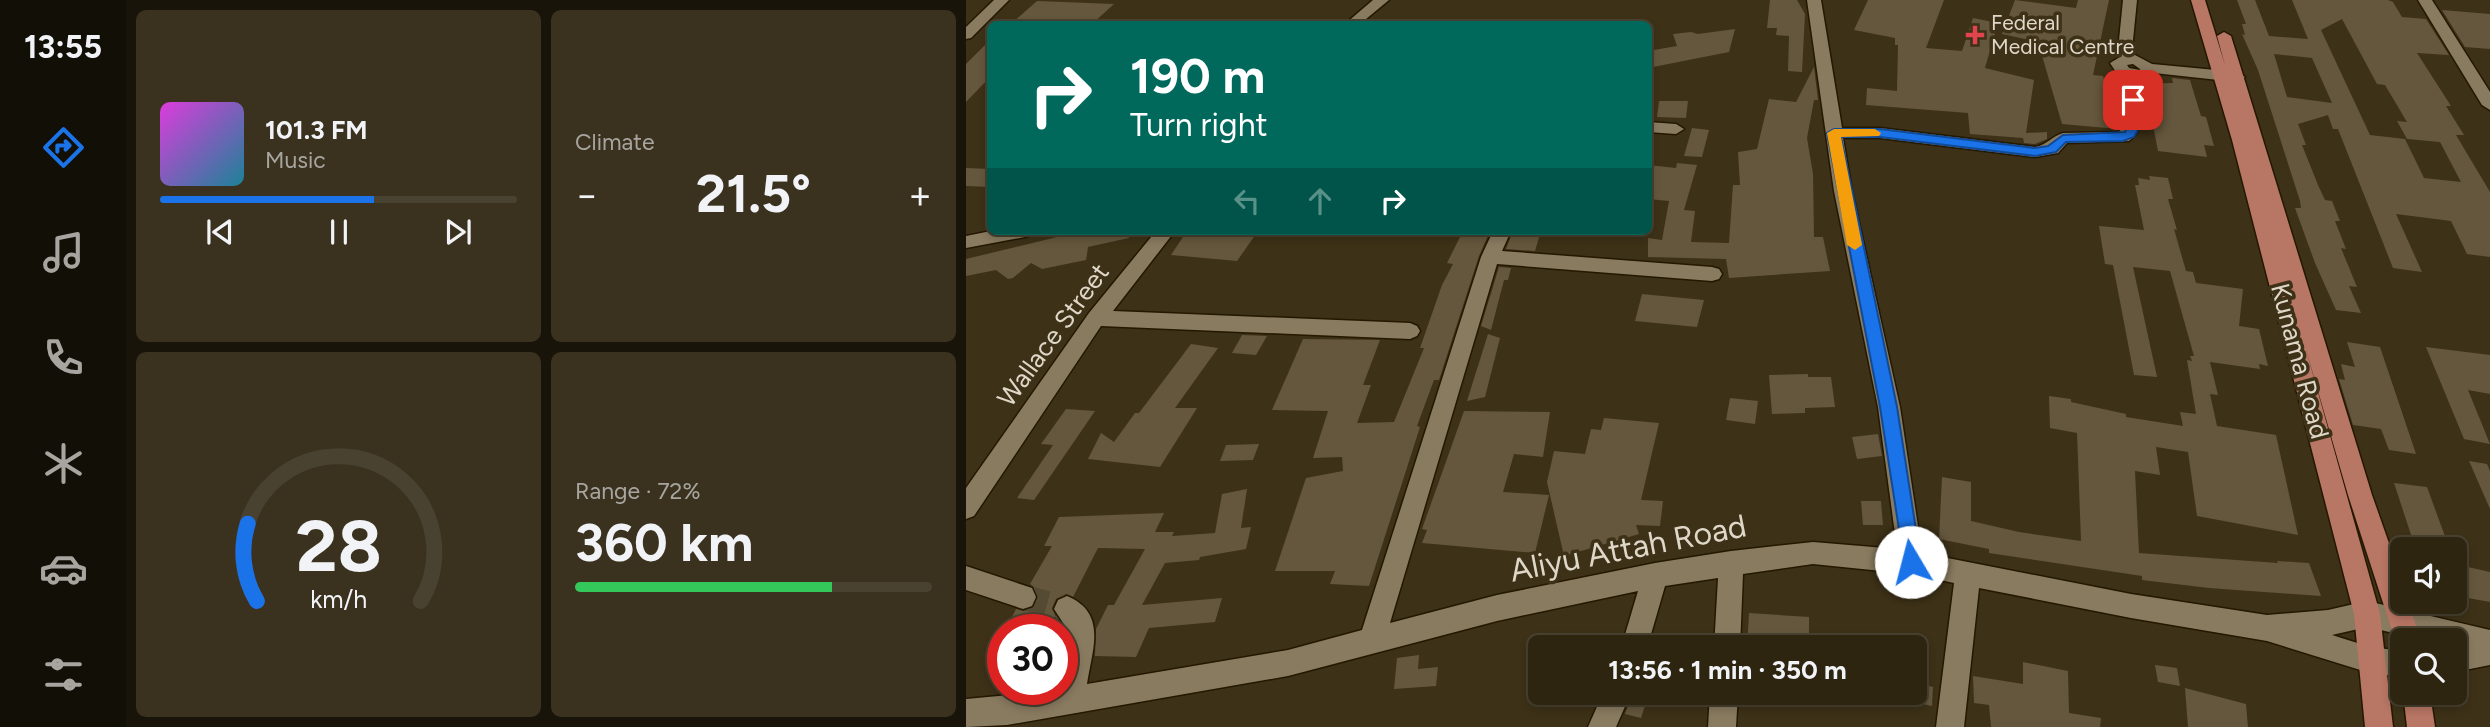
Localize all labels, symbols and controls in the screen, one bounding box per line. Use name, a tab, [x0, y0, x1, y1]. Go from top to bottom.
place label: Federal Medical Centre	[1991, 10, 2134, 59]
marker: Federal Medical Centre	[1965, 25, 1985, 45]
text: 13:55	[24, 28, 102, 66]
text: 190 m	[1130, 46, 1265, 105]
icon: right	[1015, 49, 1106, 140]
pin	[2103, 70, 2163, 130]
icon: arrive	[2114, 81, 2152, 119]
text: Turn right	[1130, 106, 1268, 144]
text: 101.3 FM	[265, 114, 368, 146]
icon: directions	[39, 123, 88, 172]
text: Climate	[575, 128, 654, 156]
text: Music	[265, 146, 326, 174]
text: 21.5°	[696, 163, 811, 225]
text: −	[575, 172, 599, 218]
text: +	[908, 172, 932, 218]
icon: left	[1228, 182, 1266, 220]
icon: ahead	[1301, 182, 1339, 220]
icon: right	[1374, 182, 1412, 220]
icon: previous	[201, 213, 239, 251]
icon: pause	[320, 213, 358, 251]
icon: next	[439, 213, 477, 251]
icon: music	[39, 228, 88, 277]
street label: Wallace Street	[990, 257, 1116, 413]
street label: Kunama Road	[2264, 280, 2336, 442]
icon: phone	[39, 333, 88, 382]
icon: climate	[39, 439, 88, 488]
text: Range · 72%	[575, 477, 701, 505]
text: 28	[295, 502, 382, 589]
street label: Aliyu Attah Road	[1506, 506, 1750, 590]
text: 360 km	[575, 512, 753, 574]
position arrow	[1874, 525, 1948, 599]
map controls	[2390, 537, 2467, 705]
button: sound	[2390, 537, 2467, 614]
icon: car	[39, 544, 88, 593]
text: km/h	[310, 583, 367, 613]
speed limit sign: 30	[987, 614, 1078, 705]
button: search	[2390, 628, 2467, 705]
icon: filters	[39, 650, 88, 699]
text: 13:56 · 1 min · 350 m	[1608, 654, 1847, 686]

